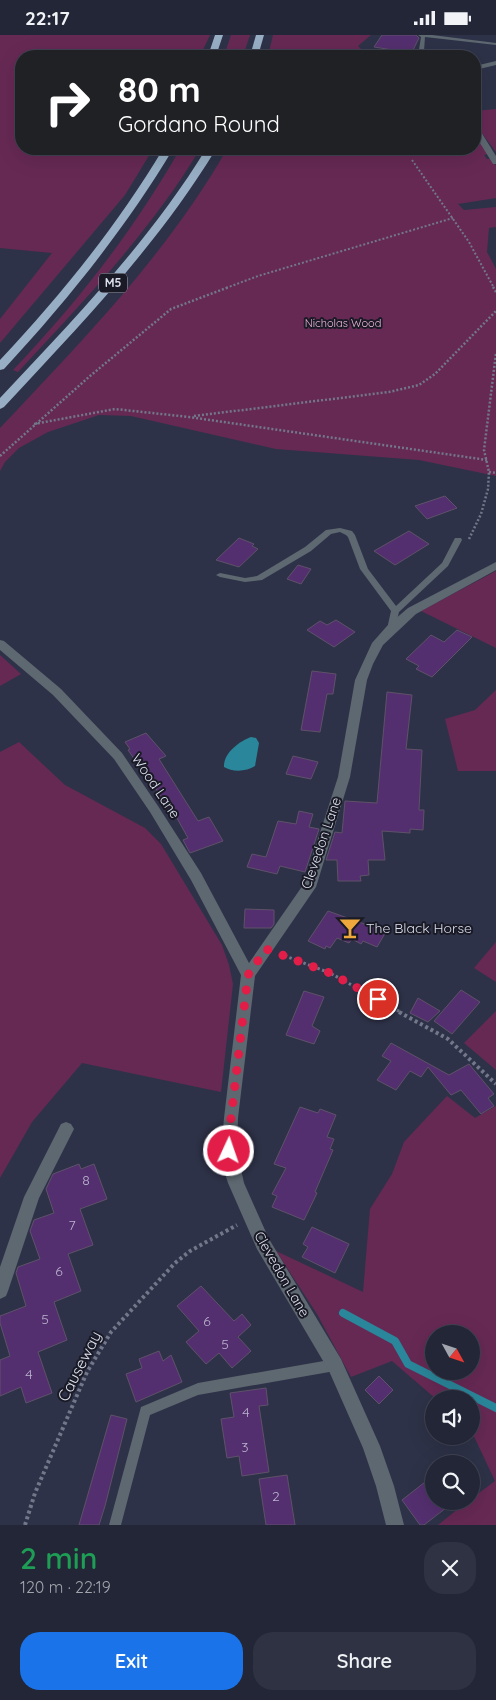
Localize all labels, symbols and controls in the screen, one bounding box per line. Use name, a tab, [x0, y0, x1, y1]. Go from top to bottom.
text: 22:17	[25, 6, 70, 30]
text: 80 m	[118, 67, 201, 111]
icon: right	[35, 70, 100, 135]
text: Gordano Round	[118, 110, 280, 138]
road number: M5	[99, 273, 127, 293]
park label: Nicholas Wood	[305, 316, 381, 330]
street label: Wood Lane	[128, 750, 184, 822]
street label: Clevedon Lane	[297, 795, 345, 891]
bar icon: The Black Horse	[337, 915, 363, 941]
place label: The Black Horse	[366, 919, 472, 937]
pin	[357, 978, 399, 1020]
icon: arrive	[364, 985, 392, 1013]
position arrow	[202, 1124, 254, 1176]
house number: 8	[82, 1171, 90, 1189]
house number: 7	[68, 1216, 76, 1234]
street label: Clevedon Lane	[250, 1228, 314, 1320]
house number: 6	[55, 1262, 63, 1280]
house number: 5	[41, 1310, 49, 1328]
house number: 6	[203, 1312, 211, 1330]
north arrow	[425, 1325, 480, 1380]
map controls	[425, 1325, 480, 1510]
street label: Causeway	[53, 1327, 105, 1405]
house number: 5	[221, 1335, 229, 1353]
house number: 4	[25, 1365, 33, 1383]
button: sound	[425, 1390, 480, 1445]
house number: 4	[242, 1403, 250, 1421]
house number: 3	[241, 1438, 249, 1456]
button: search	[425, 1455, 480, 1510]
house number: 2	[272, 1487, 280, 1505]
text: 2 min	[20, 1539, 97, 1577]
button: close	[424, 1542, 476, 1594]
text: 120 m · 22:19	[20, 1577, 111, 1597]
button: Exit	[20, 1632, 243, 1690]
button: Share	[253, 1632, 476, 1690]

